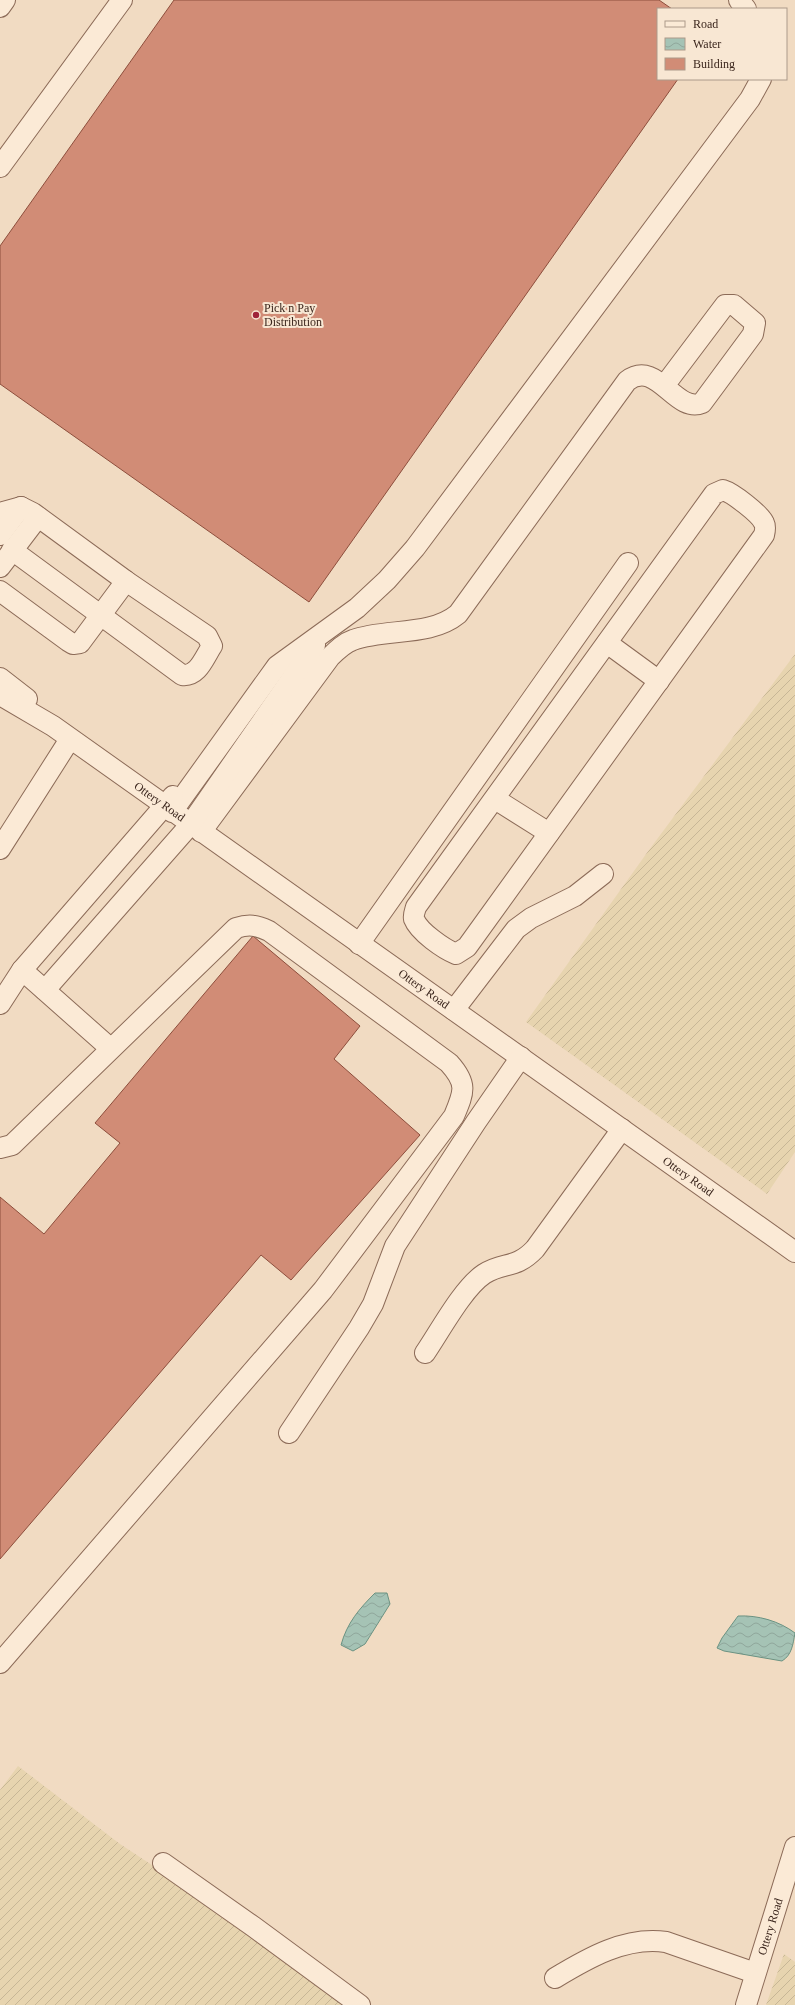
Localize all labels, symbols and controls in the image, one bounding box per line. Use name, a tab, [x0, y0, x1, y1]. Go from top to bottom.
legend	[657, 8, 787, 80]
text: Road	[693, 17, 718, 31]
text: Water	[693, 37, 721, 51]
text: Building	[693, 57, 735, 71]
place label: Pick n Pay Distribution	[264, 301, 322, 329]
marker: Pick n Pay Distribution	[251, 310, 261, 320]
street label: Ottery Road	[131, 779, 188, 824]
street label: Ottery Road	[396, 966, 452, 1012]
street label: Ottery Road	[660, 1154, 716, 1199]
street label: Ottery Road	[755, 1896, 786, 1957]

